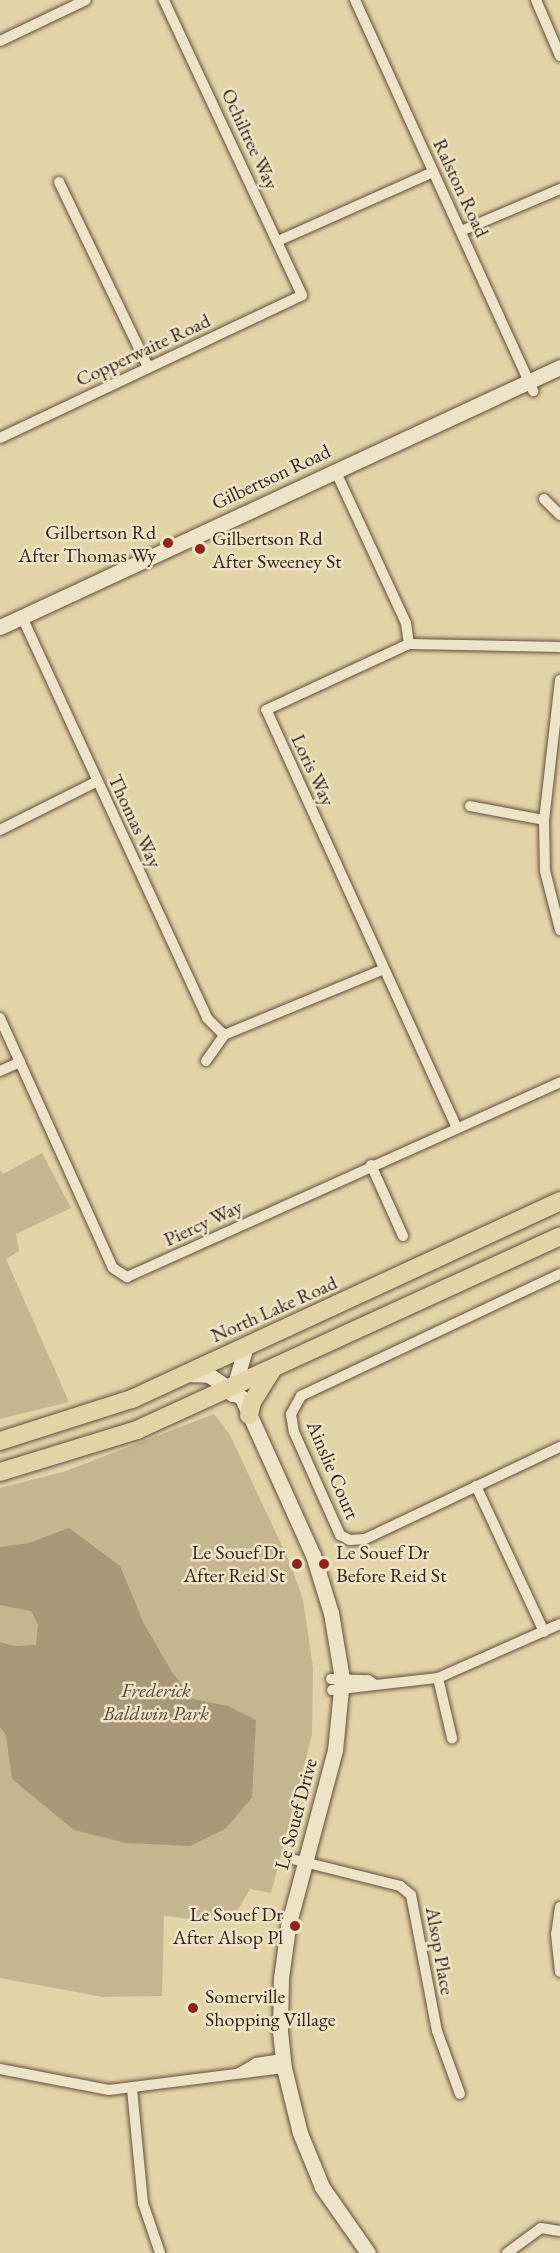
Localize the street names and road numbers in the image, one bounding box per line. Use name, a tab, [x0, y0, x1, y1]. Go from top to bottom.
street label: Ochiltree Way	[216, 85, 284, 193]
street label: Ralston Road	[428, 135, 494, 241]
street label: Copperwaite Road	[72, 308, 214, 392]
street label: Gilbertson Road	[208, 439, 334, 515]
street label: Loris Way	[286, 730, 340, 810]
street label: Thomas Way	[103, 770, 167, 872]
street label: Piercy Way	[160, 1194, 246, 1252]
street label: North Lake Road	[207, 1270, 341, 1348]
street label: Ainslie Court	[301, 1417, 365, 1523]
street label: Le Souef Drive	[270, 1756, 322, 1872]
street label: Alsop Place	[420, 1905, 460, 1997]

